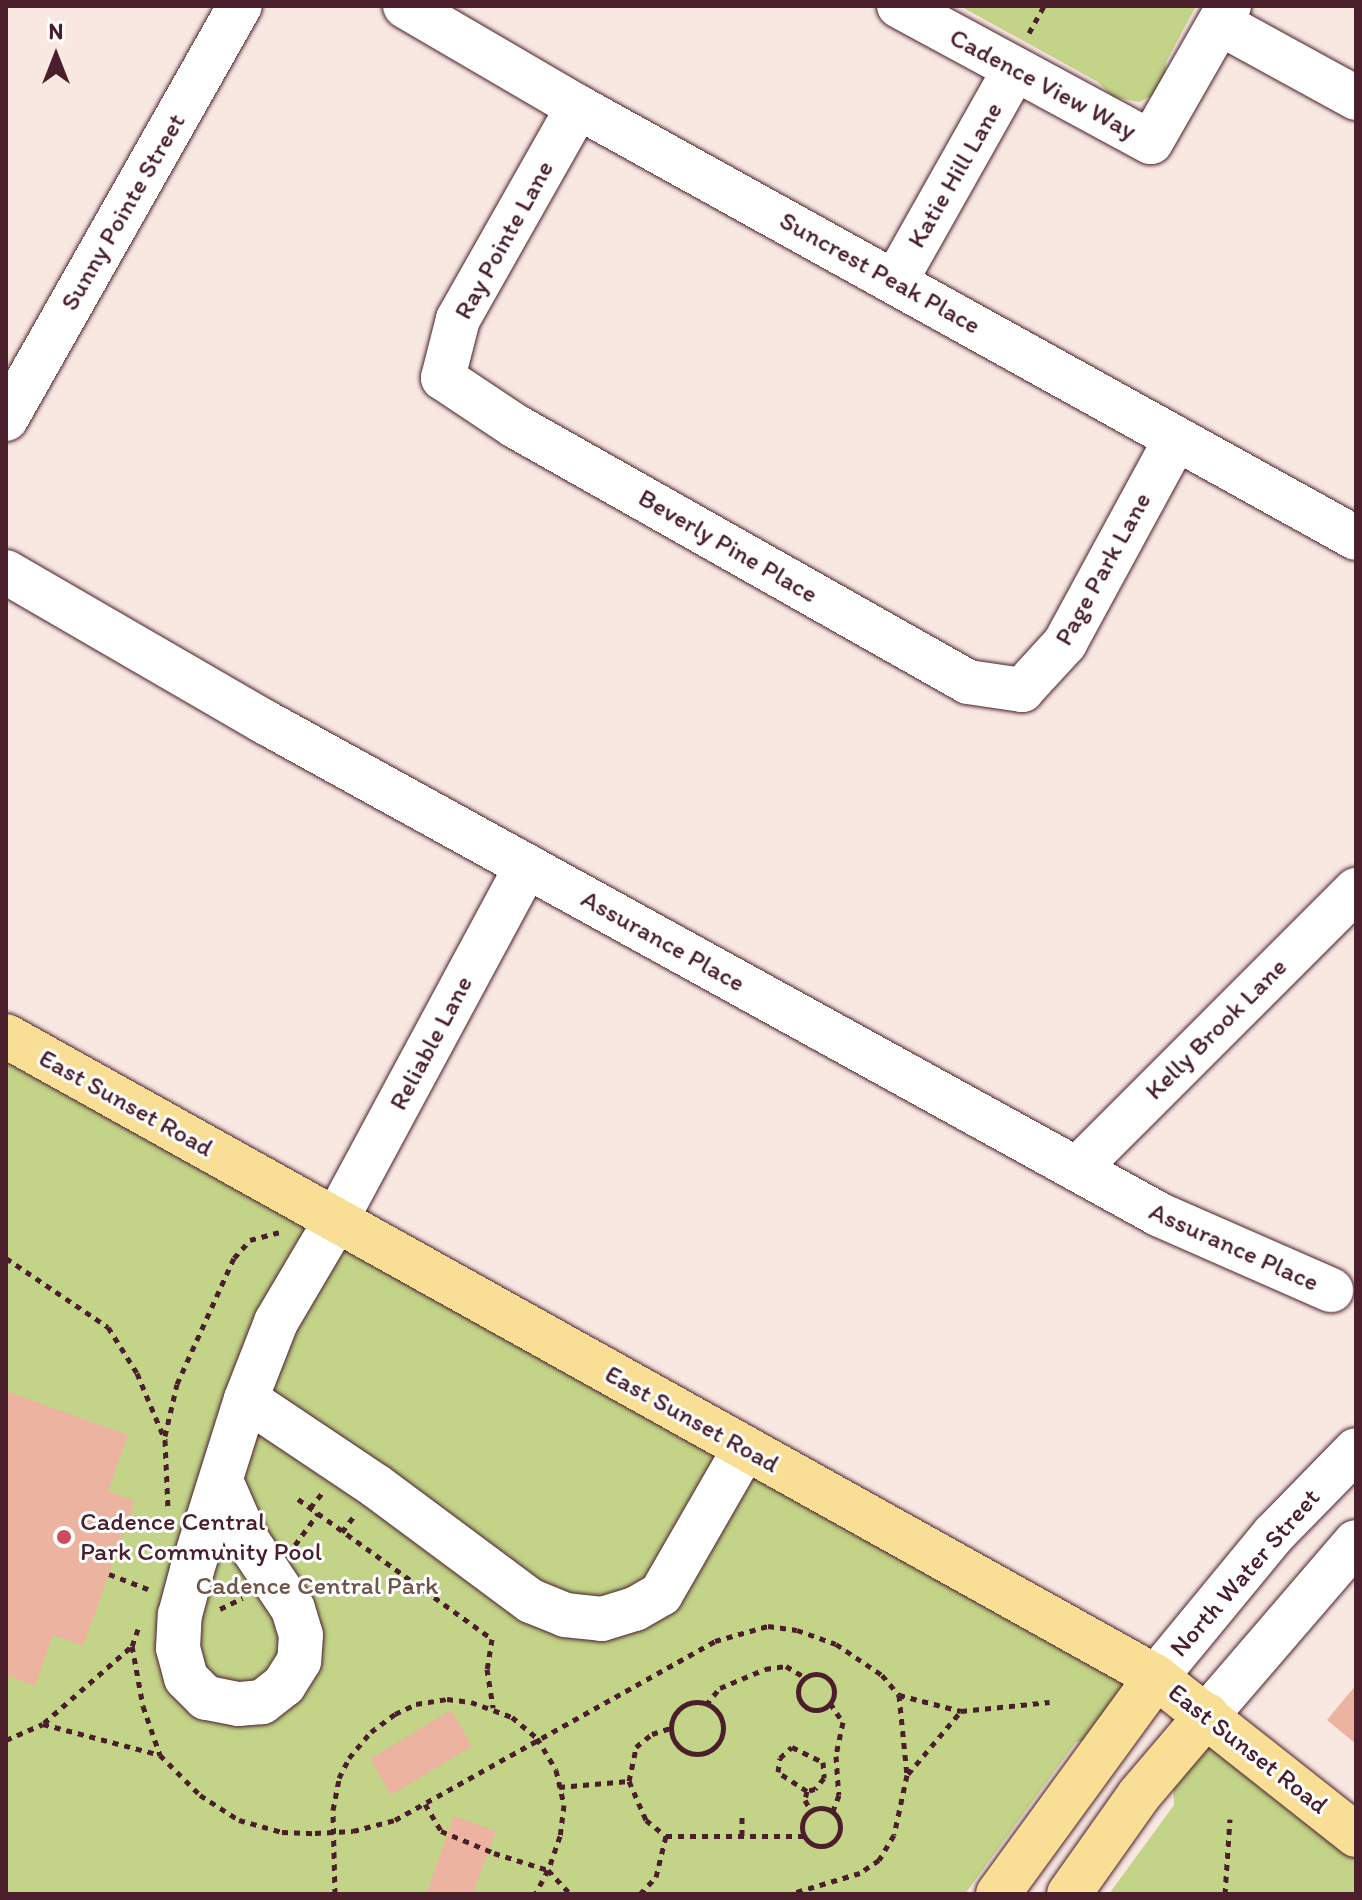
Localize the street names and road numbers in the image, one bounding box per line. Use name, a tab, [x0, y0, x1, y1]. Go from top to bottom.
street label: Cadence View Way	[945, 22, 1141, 146]
street label: Katie Hill Lane	[901, 96, 1009, 254]
street label: Sunny Pointe Street	[54, 108, 192, 316]
street label: Ray Pointe Lane	[447, 155, 561, 325]
street label: Suncrest Peak Place	[775, 205, 985, 341]
street label: Beverly Pine Place	[632, 482, 824, 610]
street label: Page Park Lane	[1048, 487, 1158, 651]
street label: Assurance Place	[576, 883, 750, 999]
street label: Kelly Brook Lane	[1138, 951, 1294, 1107]
street label: Reliable Lane	[382, 970, 480, 1116]
street label: East Sunset Road	[33, 1042, 219, 1164]
street label: Assurance Place	[1144, 1196, 1324, 1298]
street label: East Sunset Road	[599, 1358, 785, 1480]
street label: North Water Street	[1164, 1483, 1326, 1663]
street label: East Sunset Road	[1162, 1677, 1334, 1821]

